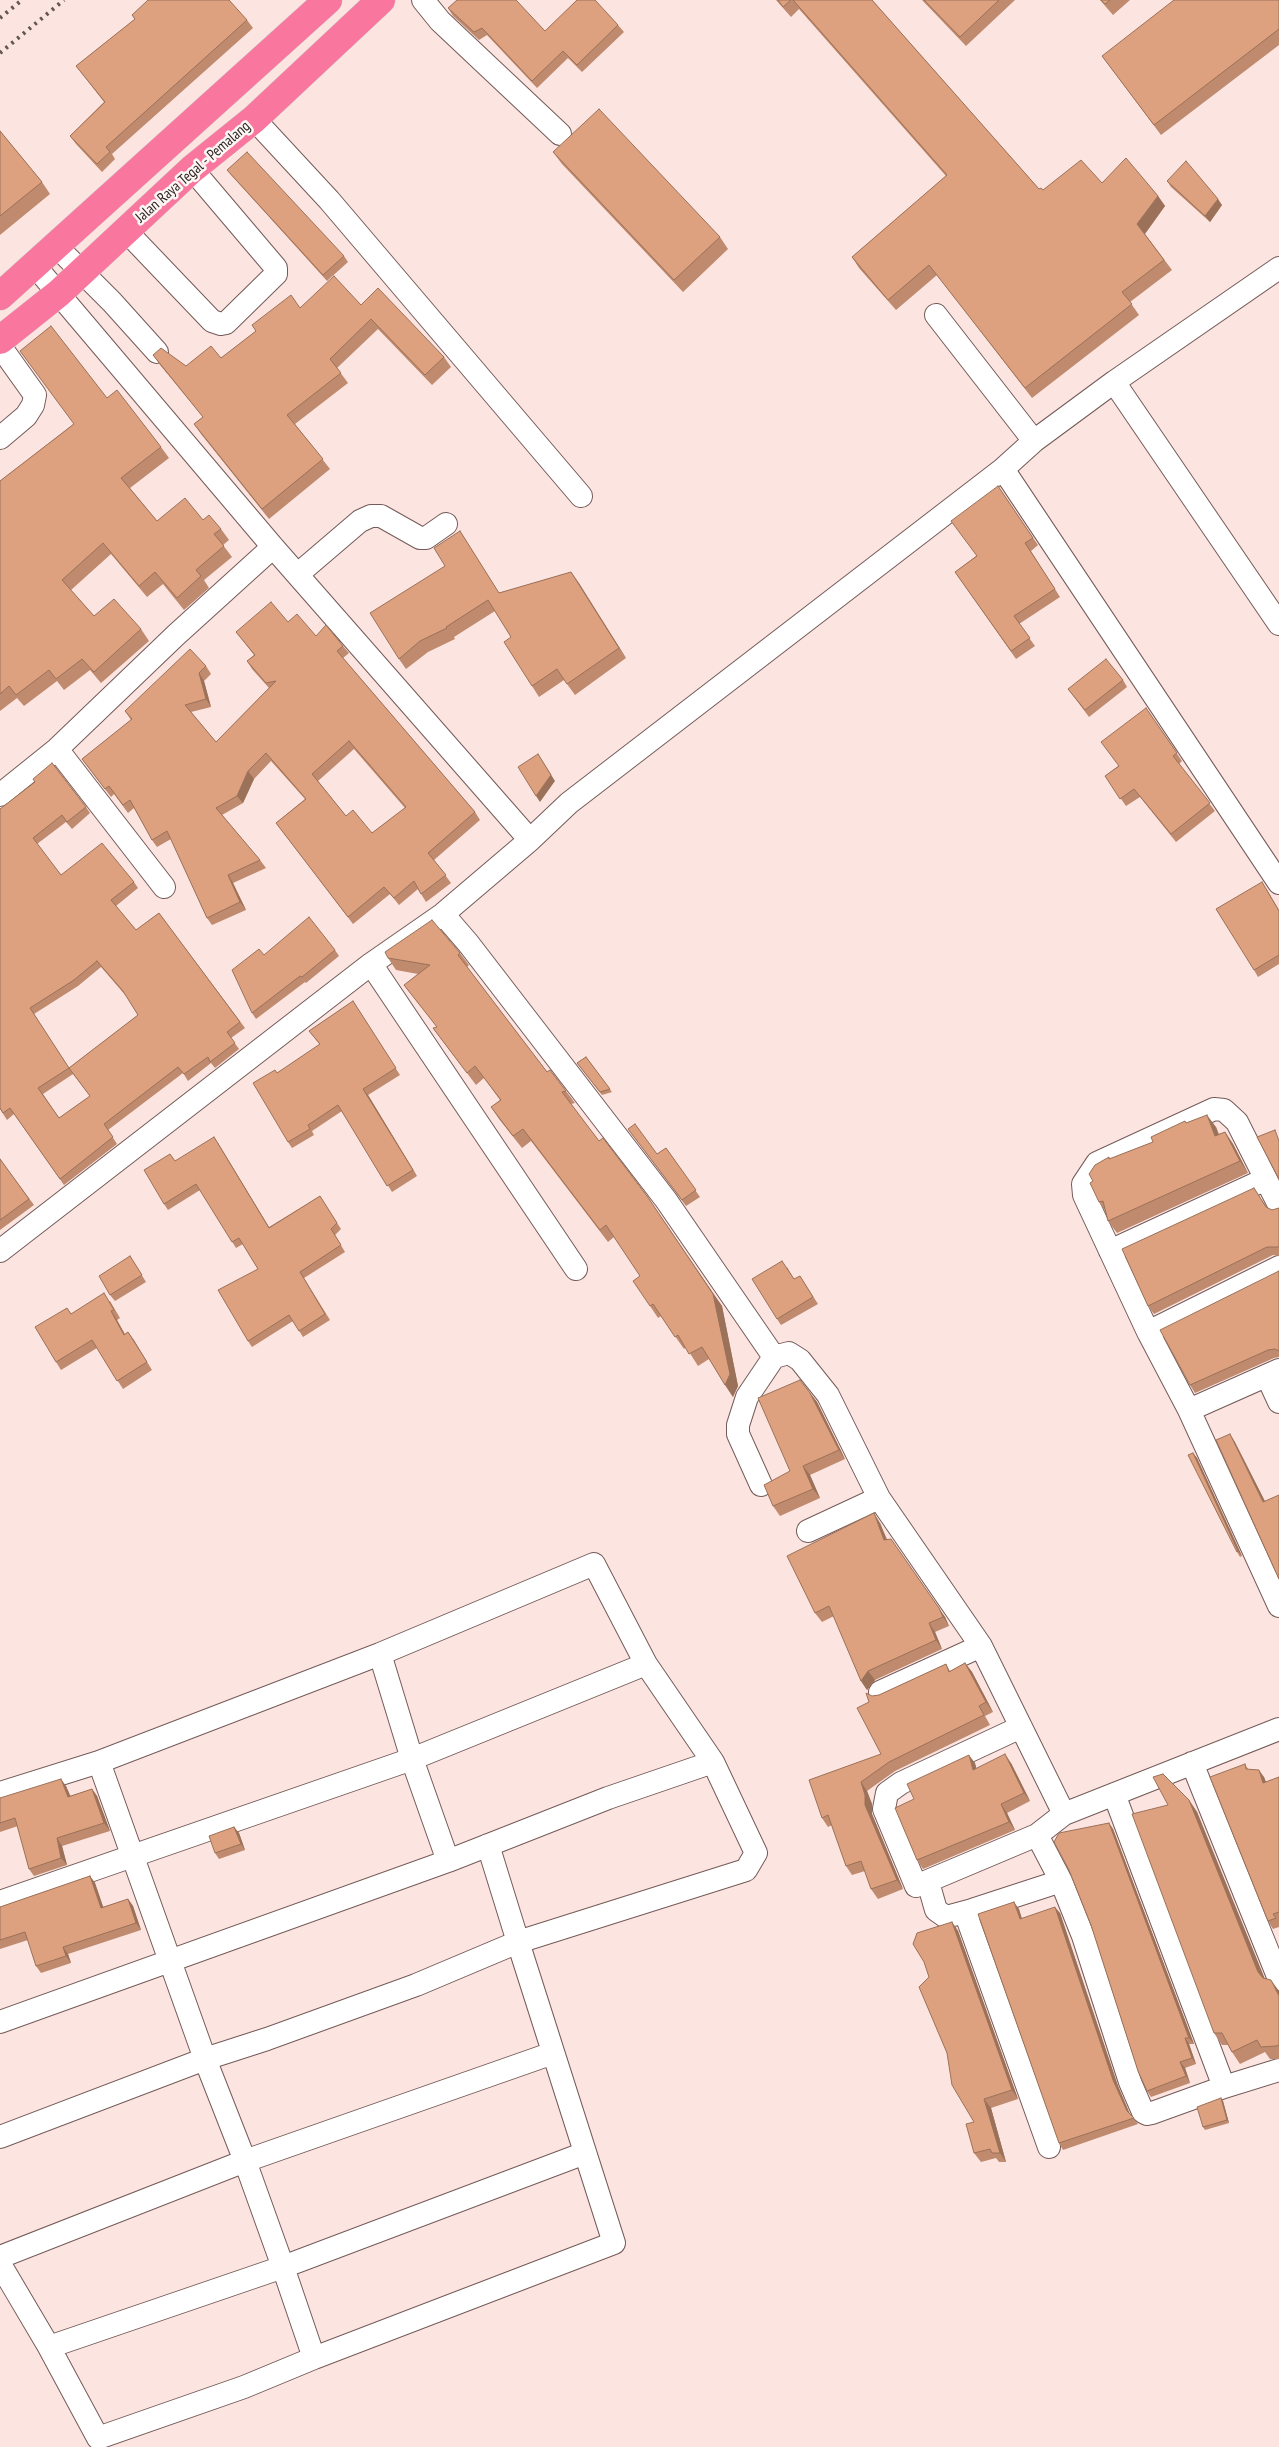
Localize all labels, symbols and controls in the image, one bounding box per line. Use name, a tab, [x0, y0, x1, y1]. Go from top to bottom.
street label: Jalan Raya Tegal - Pemalang	[132, 117, 254, 227]

